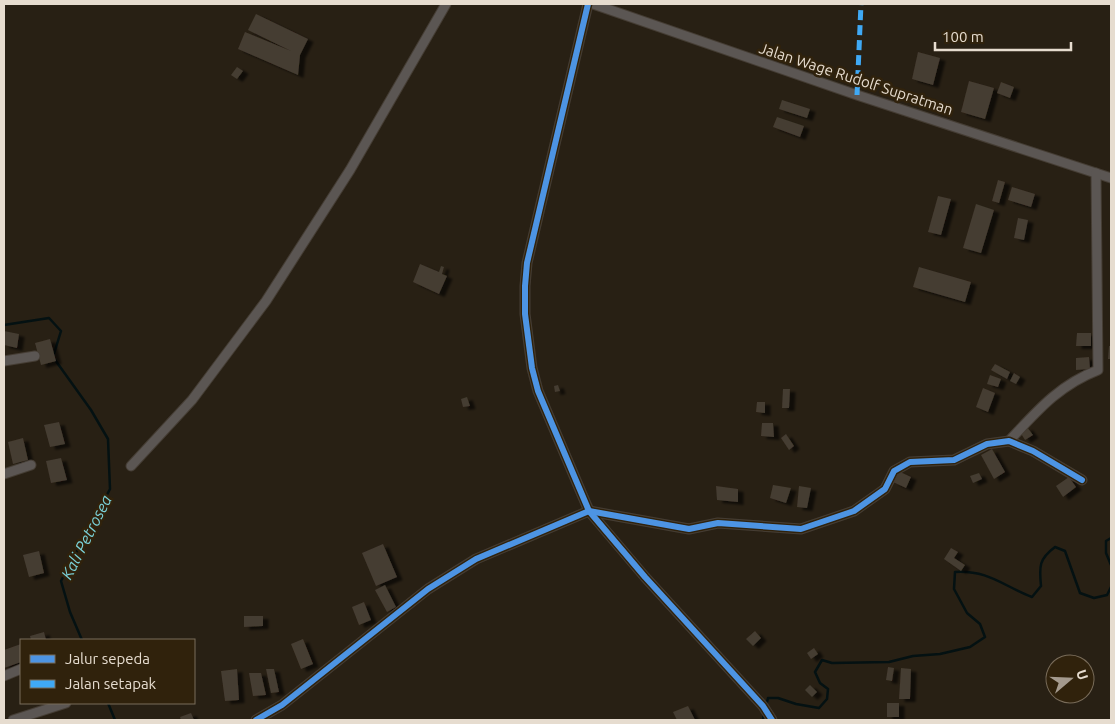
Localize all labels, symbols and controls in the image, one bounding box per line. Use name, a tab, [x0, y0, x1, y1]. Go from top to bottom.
scale bar	[935, 20, 1071, 52]
text: 100 m	[942, 28, 984, 45]
street label: Jalan Wage Rudolf Supratman	[757, 39, 955, 118]
water label: Kali Petrosea	[57, 492, 115, 582]
legend	[20, 639, 195, 704]
text: Jalur sepeda	[65, 650, 150, 667]
north arrow	[1045, 654, 1095, 704]
text: U	[1073, 668, 1091, 682]
text: Jalan setapak	[65, 675, 157, 692]

